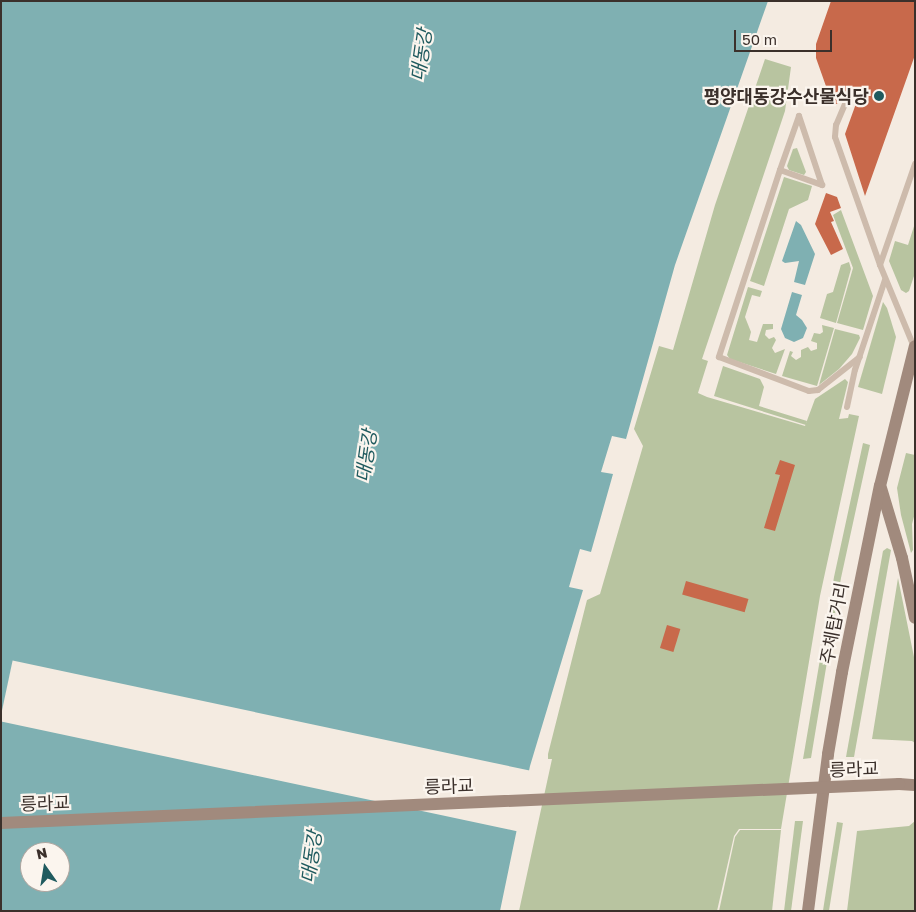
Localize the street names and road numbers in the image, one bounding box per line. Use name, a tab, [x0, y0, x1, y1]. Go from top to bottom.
street label: 주체탑거리	[815, 580, 853, 666]
street label: 릉라교	[829, 757, 879, 781]
street label: 릉라교	[424, 774, 474, 798]
street label: 릉라교	[20, 791, 70, 815]

